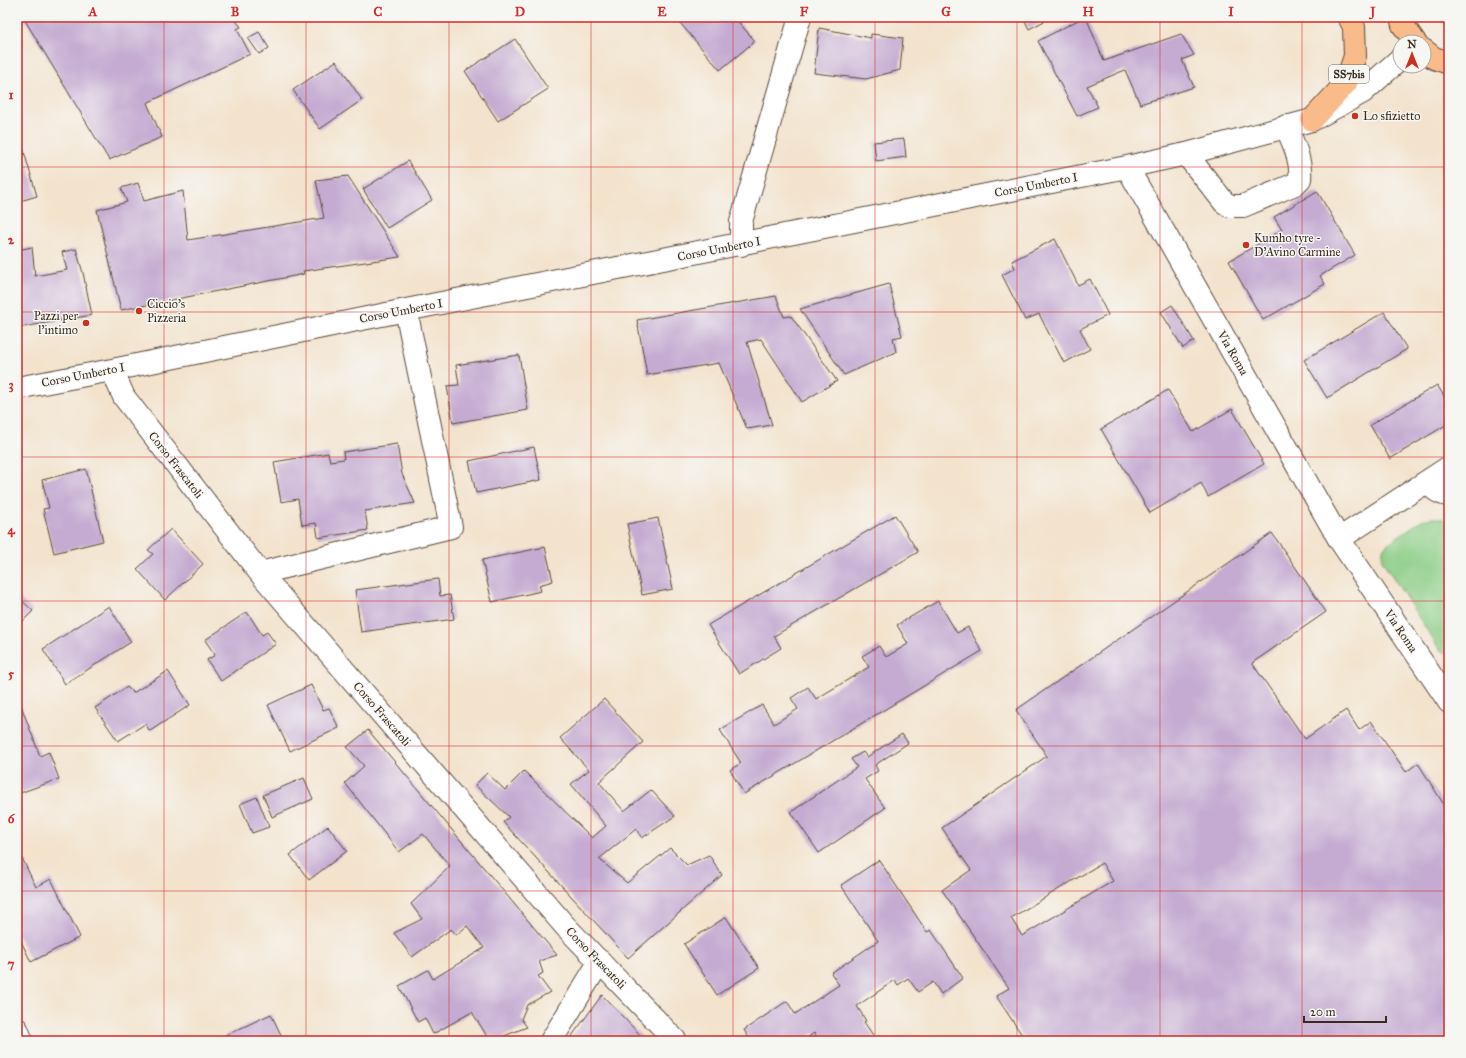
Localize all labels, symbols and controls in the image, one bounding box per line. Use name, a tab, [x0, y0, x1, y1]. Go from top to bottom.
text: A	[88, 4, 98, 20]
text: B	[231, 4, 240, 20]
text: C	[374, 4, 383, 20]
text: D	[515, 4, 525, 20]
text: E	[657, 4, 667, 20]
text: F	[800, 4, 809, 20]
text: G	[941, 4, 951, 20]
text: H	[1082, 4, 1094, 20]
text: I	[1228, 4, 1234, 20]
text: J	[1368, 4, 1376, 20]
north arrow	[1392, 34, 1432, 74]
text: N	[1407, 38, 1417, 51]
road number: SS7bis	[1329, 65, 1369, 83]
text: 1	[8, 87, 14, 103]
place label: Lo sfizietto	[1363, 109, 1420, 123]
marker: Lo sfizietto	[1350, 111, 1360, 121]
street label: Corso Umberto I	[993, 170, 1079, 200]
place label: Kumho tyre - D'Avino Carmine	[1254, 231, 1341, 259]
text: 2	[8, 232, 15, 248]
street label: Corso Umberto I	[676, 234, 762, 264]
marker: Kumho tyre - D'Avino Carmine	[1241, 240, 1251, 250]
street label: Corso Umberto I	[358, 296, 444, 326]
place label: Ciccio's Pizzeria	[147, 297, 187, 325]
marker: Ciccio's Pizzeria	[134, 306, 144, 316]
place label: Pazzi per l'intimo	[34, 309, 79, 337]
marker: Pazzi per l'intimo	[81, 318, 91, 328]
street label: Via Roma	[1214, 327, 1252, 378]
street label: Corso Umberto I	[40, 360, 126, 390]
text: 3	[8, 377, 14, 393]
street label: Corso Frascatoli	[146, 429, 207, 502]
text: 4	[7, 522, 15, 538]
street label: Via Roma	[1381, 606, 1421, 656]
text: 5	[8, 666, 15, 682]
street label: Corso Frascatoli	[350, 679, 414, 749]
text: 6	[8, 811, 16, 827]
street label: Corso Frascatoli	[563, 924, 629, 992]
text: 7	[8, 956, 15, 972]
scale bar	[1304, 998, 1386, 1024]
text: 20 m	[1310, 1005, 1336, 1019]

